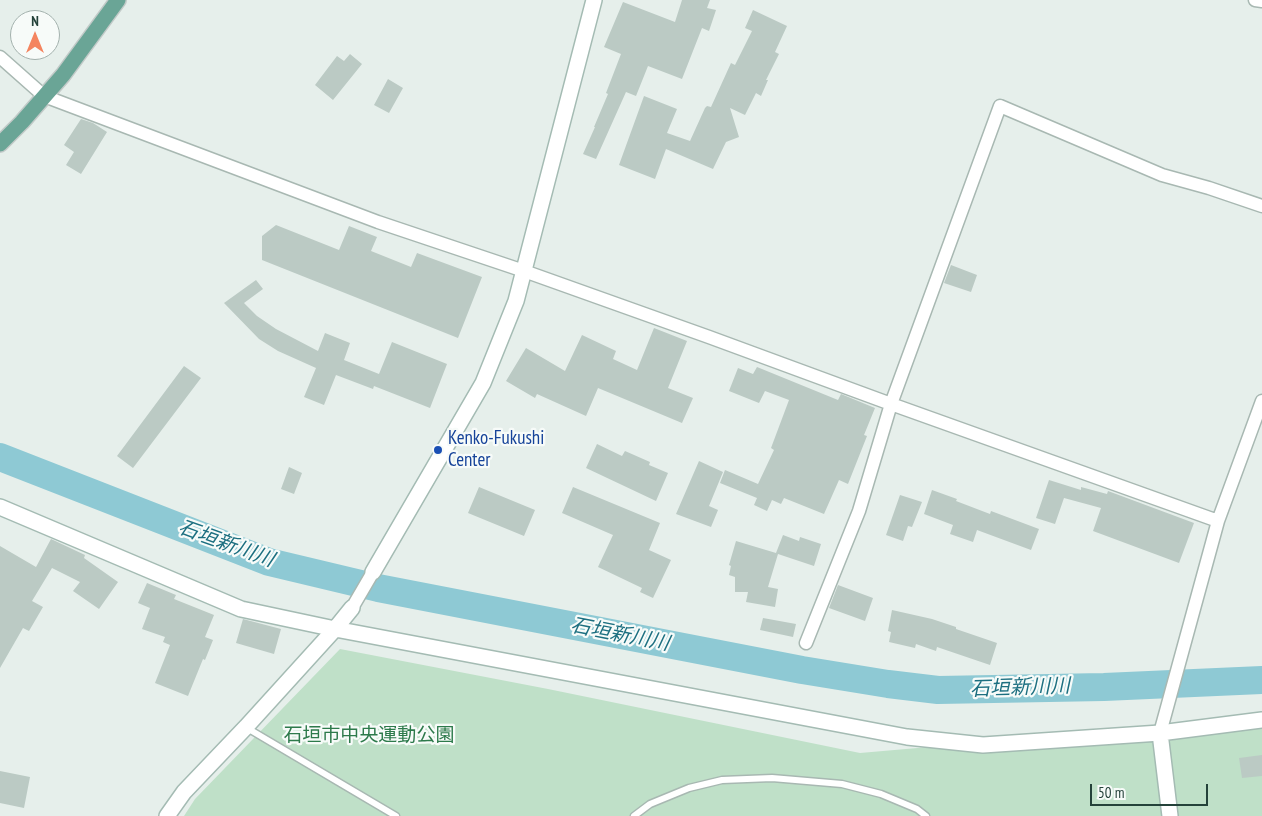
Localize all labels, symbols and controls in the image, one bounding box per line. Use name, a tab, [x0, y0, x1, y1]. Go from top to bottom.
north arrow	[10, 10, 60, 60]
text: N	[31, 12, 39, 30]
place label: Kenko-Fukushi Center	[448, 428, 544, 472]
marker: Kenko-Fukushi Center	[432, 444, 444, 456]
water label: 石垣新川川	[175, 516, 277, 572]
water label: 石垣新川川	[569, 614, 671, 656]
water label: 石垣新川川	[970, 674, 1070, 702]
park label: 石垣市中央運動公園	[284, 725, 454, 747]
scale bar	[1092, 774, 1210, 806]
text: 50 m	[1098, 783, 1124, 802]

